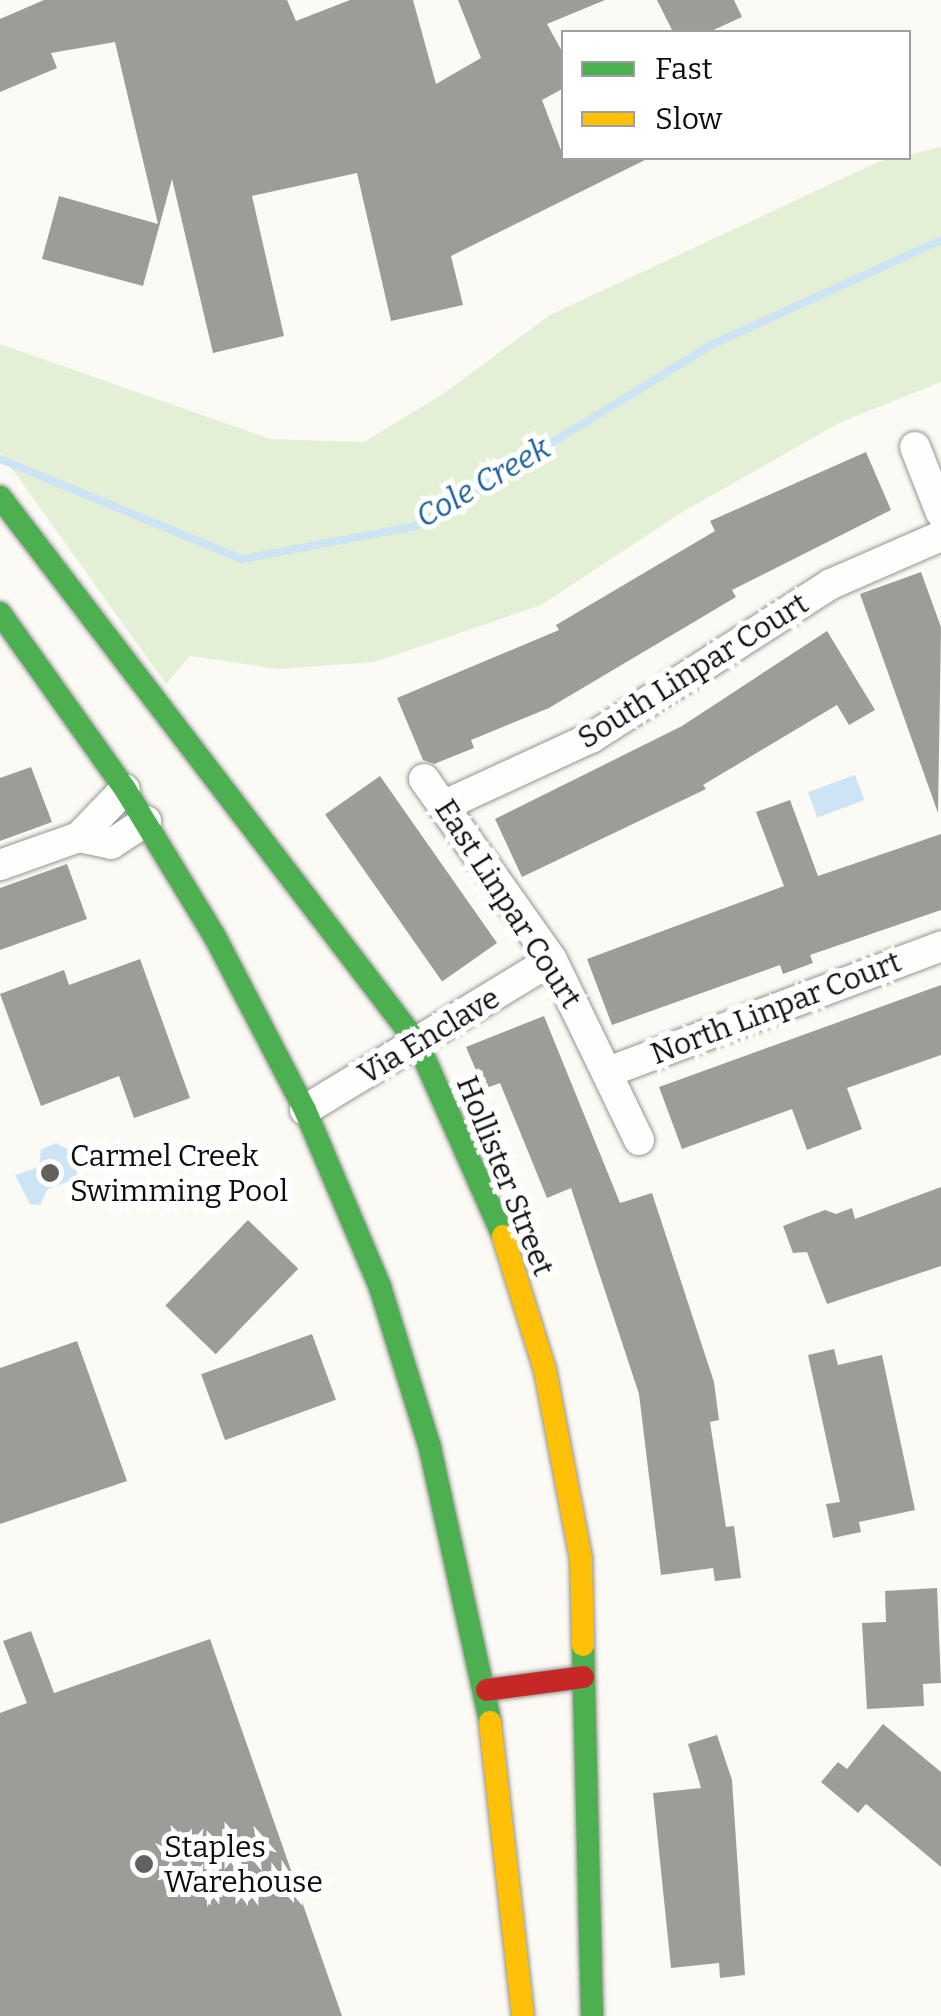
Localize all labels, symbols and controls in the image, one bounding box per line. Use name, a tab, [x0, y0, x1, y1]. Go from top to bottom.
legend	[561, 30, 911, 160]
text: Fast	[655, 51, 713, 87]
text: Slow	[655, 101, 722, 137]
water label: Cole Creek	[409, 428, 557, 536]
street label: South Linpar Court	[571, 586, 815, 756]
street label: East Linpar Court	[427, 793, 589, 1015]
street label: North Linpar Court	[646, 944, 906, 1072]
street label: Via Enclave	[352, 980, 506, 1092]
street label: Hollister Street	[449, 1071, 561, 1281]
place label: Carmel Creek Swimming Pool	[70, 1138, 288, 1208]
marker: Carmel Creek Swimming Pool	[39, 1162, 61, 1184]
place label: Staples Warehouse	[164, 1829, 323, 1900]
marker: Staples Warehouse	[133, 1853, 155, 1875]

